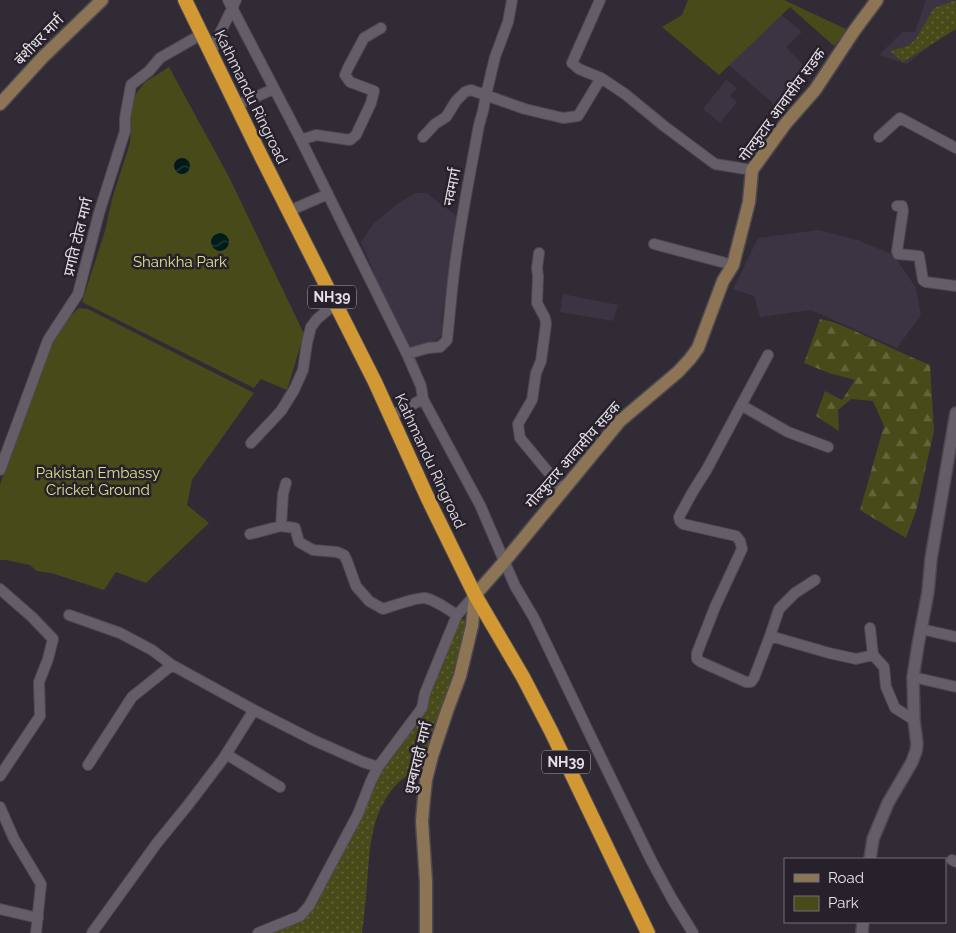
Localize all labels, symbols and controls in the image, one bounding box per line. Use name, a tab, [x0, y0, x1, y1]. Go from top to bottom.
street label: बंशीधर मार्ग	[11, 10, 68, 69]
street label: Kathmandu Ringroad	[211, 27, 291, 167]
street label: गोल्फुटार आवासीय सडक	[735, 45, 830, 166]
street label: नवमार्ग	[440, 166, 465, 207]
street label: प्रगति टोल मार्ग	[60, 195, 97, 278]
park label: Shankha Park	[133, 253, 227, 271]
road number: NH39	[308, 286, 356, 308]
street label: Kathmandu Ringroad	[391, 391, 469, 531]
street label: गोल्फुटार आवासीय सडक	[522, 398, 625, 513]
park label: Pakistan Embassy Cricket Ground	[36, 464, 160, 499]
street label: धुम्बाराही मार्ग	[400, 719, 437, 796]
road number: NH39	[542, 750, 590, 774]
legend	[784, 858, 946, 923]
text: Road	[828, 869, 864, 887]
text: Park	[828, 894, 859, 912]

